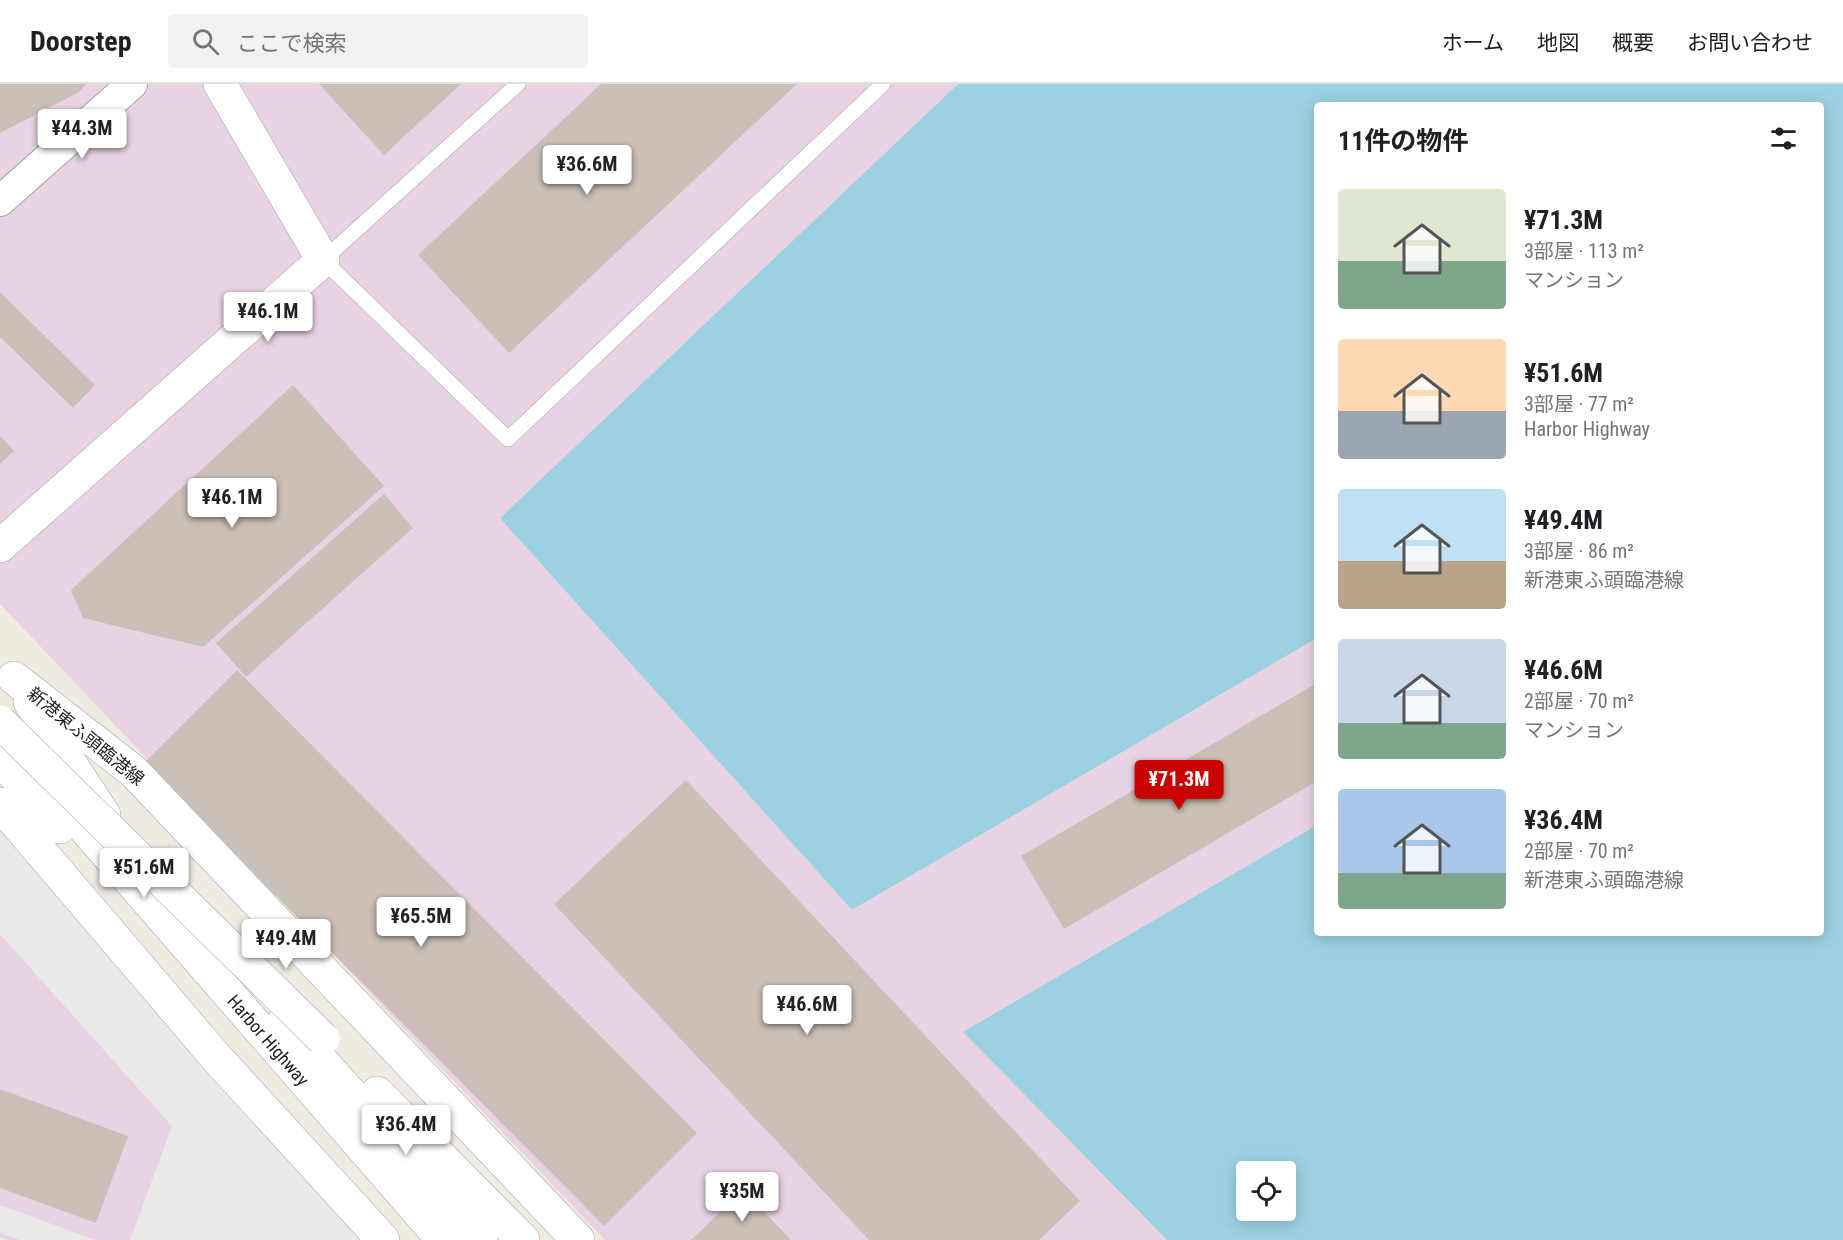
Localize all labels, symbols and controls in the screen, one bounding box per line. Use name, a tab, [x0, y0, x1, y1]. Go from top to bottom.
search box	[168, 14, 588, 68]
text: Doorstep	[30, 25, 132, 58]
icon: search	[189, 25, 222, 58]
text: ここで検索	[237, 31, 347, 56]
text: ホーム	[1442, 31, 1504, 55]
text: 地図	[1537, 31, 1579, 55]
text: 概要	[1612, 31, 1654, 55]
text: お問い合わせ	[1687, 31, 1813, 55]
pin: ¥44.3M	[33, 109, 131, 160]
text: ¥44.3M	[52, 116, 112, 140]
icon: filters	[1767, 122, 1800, 155]
text: 11件の物件	[1338, 126, 1468, 156]
pin: ¥36.6M	[538, 145, 636, 196]
text: ¥36.6M	[557, 152, 617, 176]
text: ¥71.3M	[1524, 205, 1603, 235]
icon: home	[1386, 213, 1458, 285]
text: 3部屋 · 113 m²	[1524, 239, 1644, 263]
text: マンション	[1524, 268, 1624, 292]
pin: ¥46.1M	[219, 292, 317, 343]
text: ¥46.1M	[238, 299, 298, 323]
text: ¥51.6M	[1524, 358, 1603, 388]
icon: home	[1386, 363, 1458, 435]
text: 3部屋 · 77 m²	[1524, 392, 1634, 416]
text: Harbor Highway	[1524, 417, 1650, 441]
pin: ¥46.1M	[183, 478, 281, 529]
text: ¥46.1M	[202, 485, 262, 509]
text: ¥49.4M	[1524, 505, 1603, 535]
icon: home	[1386, 513, 1458, 585]
text: 3部屋 · 86 m²	[1524, 539, 1634, 563]
text: 新港東ふ頭臨港線	[1524, 568, 1684, 592]
text: ¥46.6M	[1524, 655, 1603, 685]
icon: home	[1386, 663, 1458, 735]
street label: 新港東ふ頭臨港線	[23, 683, 149, 789]
text: 2部屋 · 70 m²	[1524, 689, 1634, 713]
text: マンション	[1524, 718, 1624, 742]
pin: ¥71.3M	[1130, 760, 1228, 811]
text: ¥71.3M	[1149, 767, 1209, 791]
text: ¥36.4M	[1524, 805, 1603, 835]
icon: home	[1386, 813, 1458, 885]
text: 2部屋 · 70 m²	[1524, 839, 1634, 863]
pin: ¥51.6M	[95, 848, 193, 899]
text: ¥51.6M	[114, 855, 174, 879]
text: 新港東ふ頭臨港線	[1524, 868, 1684, 892]
pin: ¥65.5M	[372, 897, 470, 948]
text: ¥65.5M	[391, 904, 451, 928]
pin: ¥49.4M	[237, 919, 335, 970]
text: ¥49.4M	[256, 926, 316, 950]
pin: ¥46.6M	[758, 985, 856, 1036]
street label: Harbor Highway	[224, 990, 314, 1090]
text: ¥46.6M	[777, 992, 837, 1016]
pin: ¥36.4M	[357, 1105, 455, 1156]
text: ¥36.4M	[376, 1112, 436, 1136]
map controls	[1236, 1161, 1296, 1221]
button: locate	[1236, 1161, 1296, 1221]
pin: ¥35M	[706, 1172, 778, 1223]
text: ¥35M	[720, 1179, 764, 1203]

